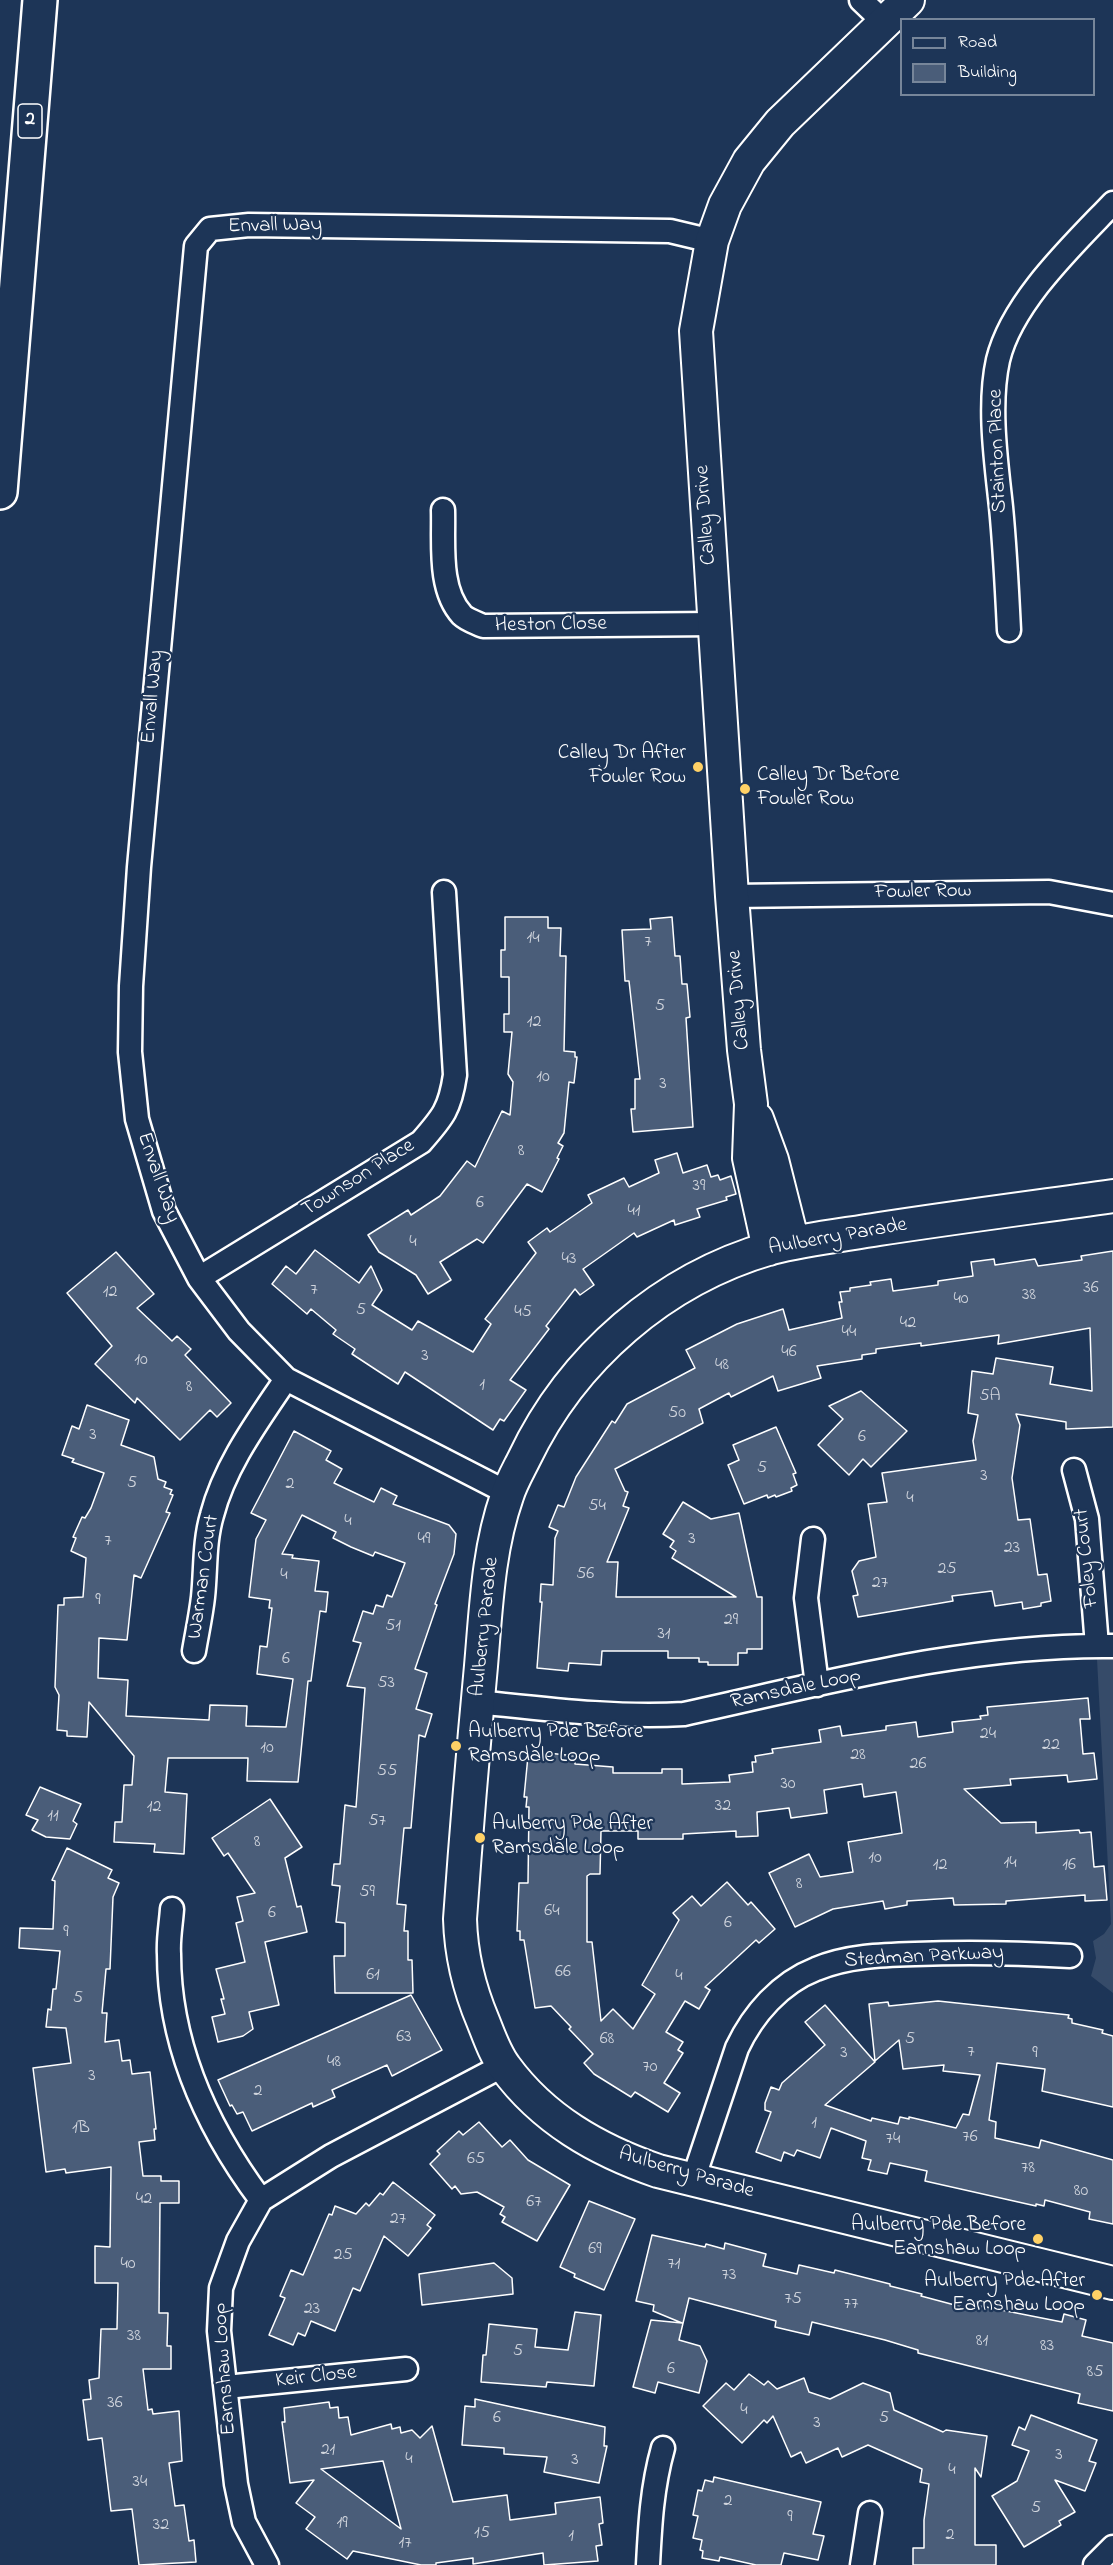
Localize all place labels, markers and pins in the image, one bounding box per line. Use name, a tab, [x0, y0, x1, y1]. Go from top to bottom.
place label: Calley Dr After Fowler Row	[558, 742, 686, 792]
marker: Calley Dr After Fowler Row	[691, 760, 705, 774]
place label: Calley Dr Before Fowler Row	[757, 764, 899, 814]
marker: Calley Dr Before Fowler Row	[738, 782, 752, 796]
place label: Aulberry Pde Before Ramsdale Loop	[468, 1721, 643, 1771]
marker: Aulberry Pde Before Ramsdale Loop	[449, 1739, 463, 1753]
place label: Aulberry Pde After Ramsdale Loop	[492, 1813, 653, 1863]
marker: Aulberry Pde After Ramsdale Loop	[473, 1831, 487, 1845]
place label: Aulberry Pde Before Earnshaw Loop	[851, 2214, 1026, 2264]
marker: Aulberry Pde Before Earnshaw Loop	[1031, 2232, 1045, 2246]
place label: Aulberry Pde After Earnshaw Loop	[924, 2270, 1085, 2320]
marker: Aulberry Pde After Earnshaw Loop	[1090, 2288, 1104, 2302]

